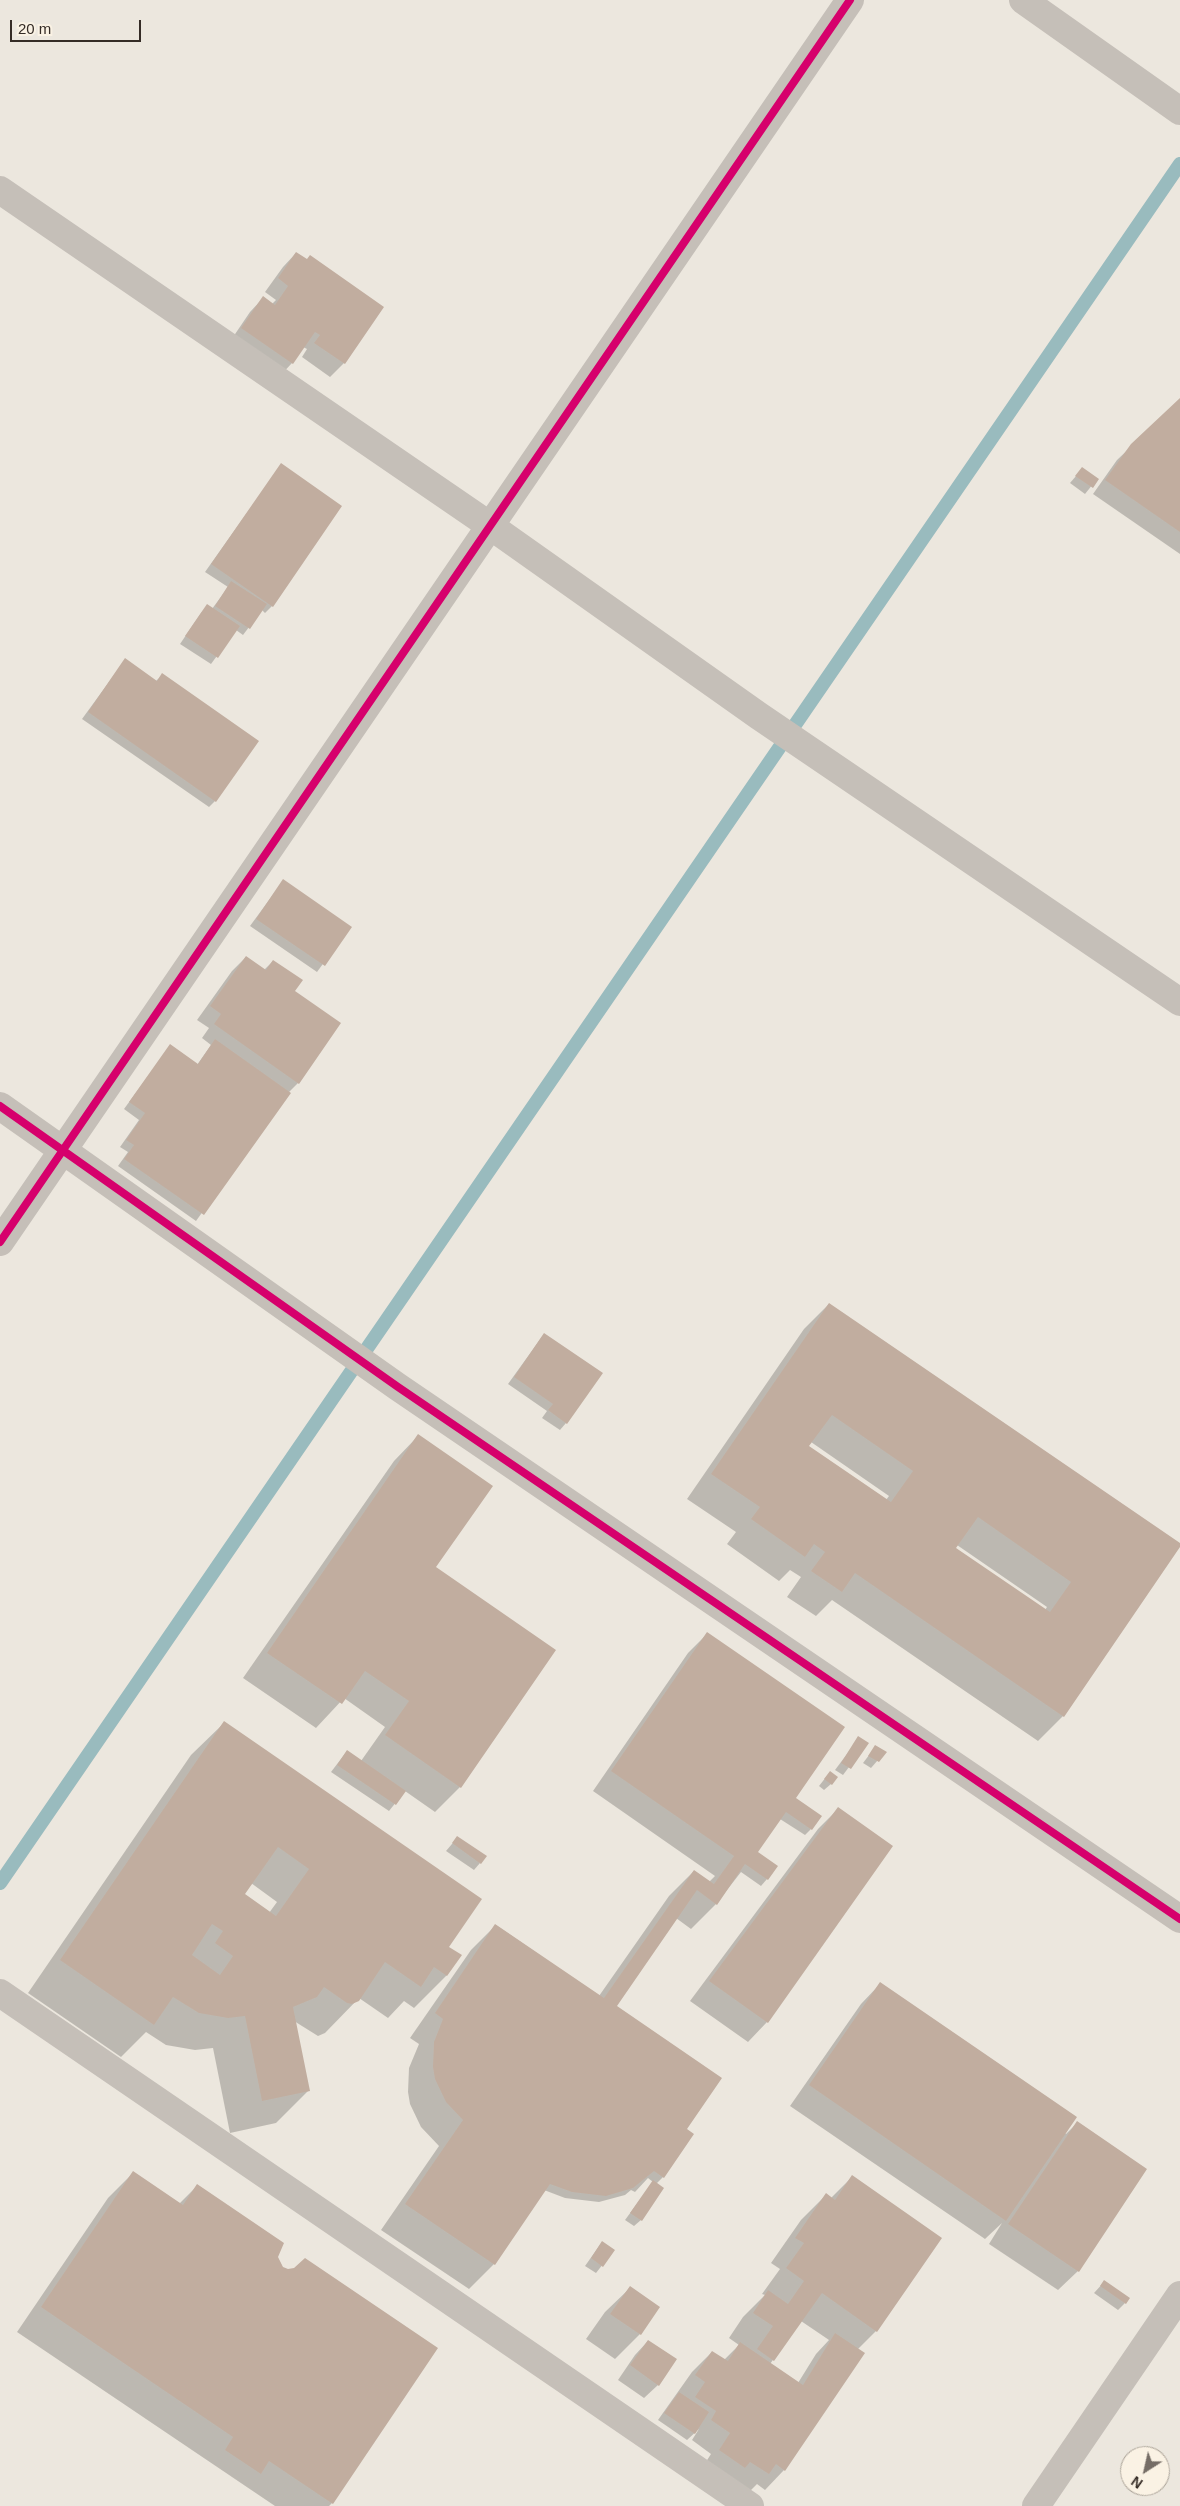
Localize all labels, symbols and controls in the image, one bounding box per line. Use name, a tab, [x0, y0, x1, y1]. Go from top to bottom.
scale bar	[12, 10, 144, 42]
text: 20 m	[18, 20, 51, 37]
north arrow	[1120, 2446, 1170, 2496]
text: N	[1128, 2473, 1146, 2492]

